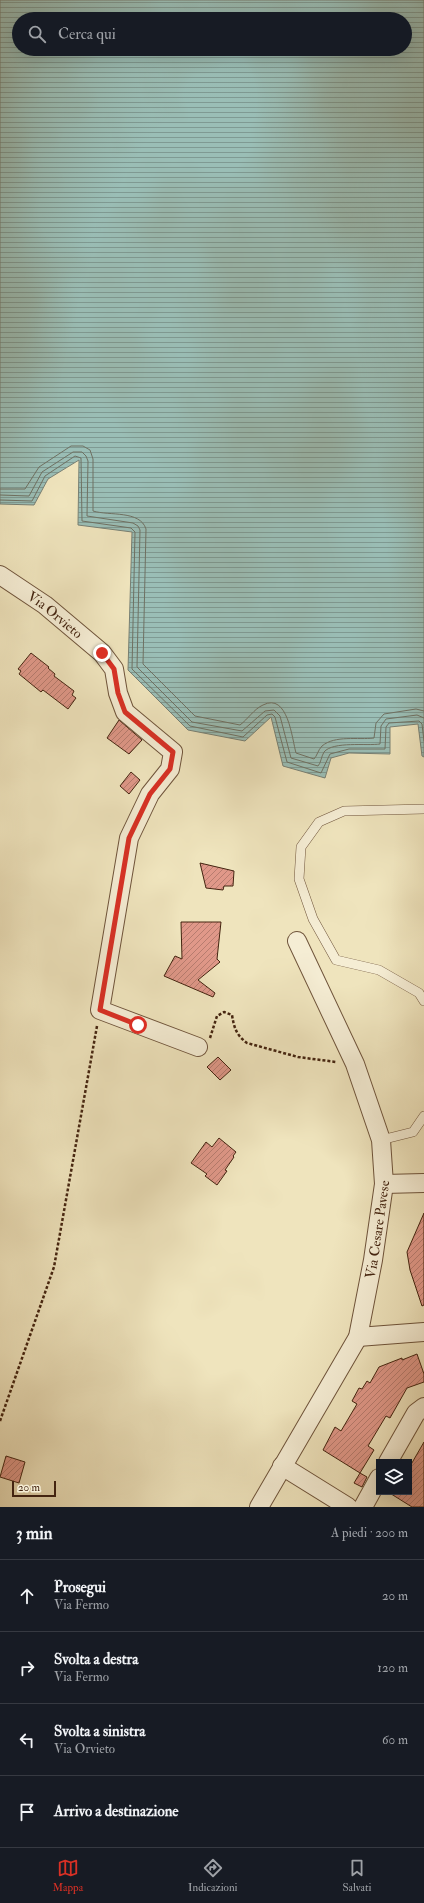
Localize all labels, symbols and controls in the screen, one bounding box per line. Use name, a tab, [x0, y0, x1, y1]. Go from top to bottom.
search box	[12, 12, 412, 56]
icon: search	[26, 23, 48, 45]
text: Cerca qui	[58, 25, 116, 44]
street label: Via Orvieto	[24, 588, 86, 642]
route end	[93, 644, 111, 662]
route start	[129, 1016, 147, 1034]
street label: Via Cesare Pavese	[362, 1180, 393, 1280]
map controls	[376, 1459, 412, 1495]
button: layers	[376, 1459, 412, 1495]
scale bar	[12, 1479, 56, 1498]
text: 20 m	[18, 1481, 40, 1494]
text: 3 min	[16, 1523, 53, 1544]
text: A piedi · 200 m	[331, 1525, 408, 1541]
text: Prosegui	[54, 1578, 106, 1597]
icon: ahead	[16, 1585, 38, 1607]
text: 20 m	[382, 1588, 408, 1604]
text: Via Fermo	[54, 1597, 109, 1613]
text: Svolta a destra	[54, 1650, 138, 1669]
icon: right	[16, 1657, 38, 1679]
text: 120 m	[377, 1660, 408, 1676]
text: Via Fermo	[54, 1669, 109, 1685]
text: Svolta a sinistra	[54, 1722, 146, 1741]
icon: left	[16, 1729, 38, 1751]
text: 60 m	[382, 1732, 408, 1748]
text: Via Orvieto	[54, 1741, 115, 1757]
icon: arrive	[16, 1801, 38, 1823]
text: Arrivo a destinazione	[54, 1802, 179, 1821]
tab: Mappa	[52, 1857, 83, 1894]
tab: Indicazioni	[188, 1857, 238, 1894]
tab: Salvati	[342, 1857, 372, 1894]

